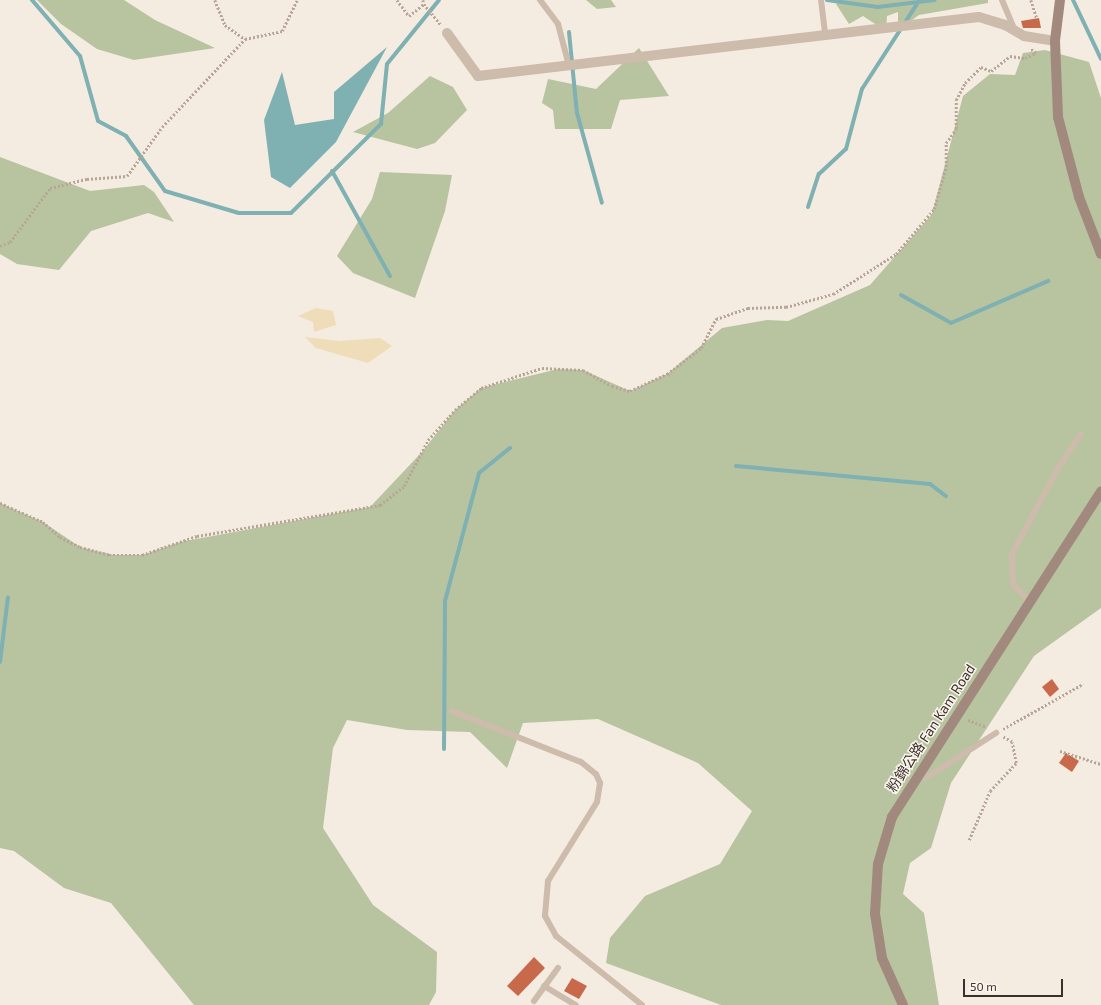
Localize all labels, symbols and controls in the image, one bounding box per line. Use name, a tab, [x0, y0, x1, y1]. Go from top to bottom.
street label: 粉錦公路 Fan Kam Road	[883, 661, 979, 795]
scale bar	[965, 971, 1065, 997]
text: 50 m	[970, 979, 997, 993]

